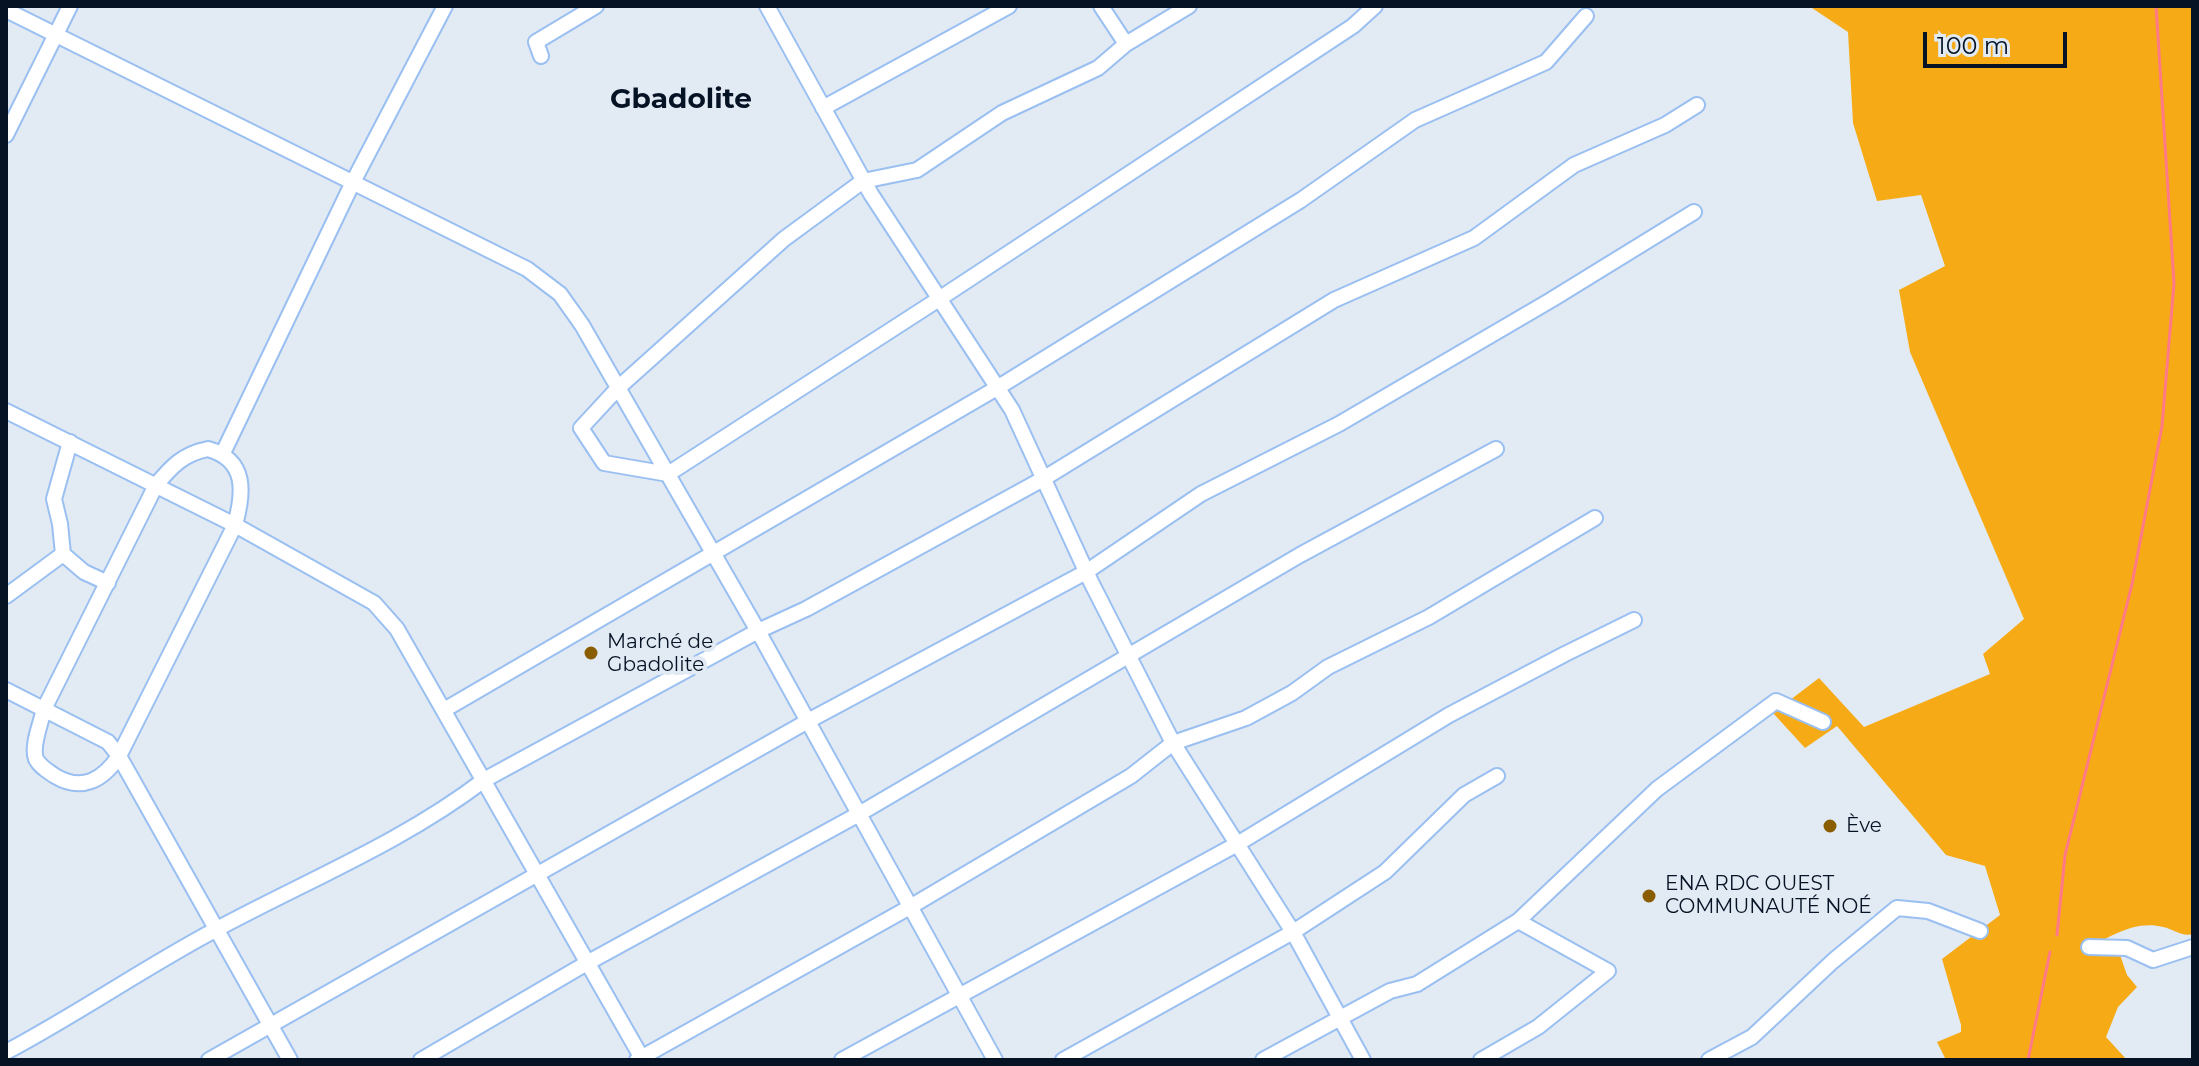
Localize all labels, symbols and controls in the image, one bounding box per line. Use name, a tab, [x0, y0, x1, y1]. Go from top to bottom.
scale bar	[1927, 16, 2071, 66]
text: 100 m	[1937, 31, 2009, 60]
district label: Gbadolite	[610, 83, 752, 117]
place label: Marché de Gbadolite	[607, 630, 713, 677]
marker: Marché de Gbadolite	[582, 644, 600, 662]
place label: Ève	[1846, 814, 1882, 838]
marker: Ève	[1821, 817, 1839, 835]
place label: ENA RDC OUEST COMMUNAUTÉ NOÉ	[1665, 872, 1872, 919]
marker: ENA RDC OUEST COMMUNAUTÉ NOÉ	[1640, 887, 1658, 905]

